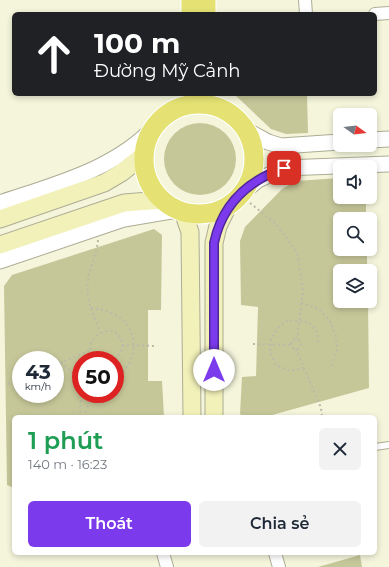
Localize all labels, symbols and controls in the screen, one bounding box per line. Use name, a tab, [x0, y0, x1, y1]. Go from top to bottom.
text: 100 m	[94, 26, 180, 60]
icon: ahead	[28, 28, 80, 80]
text: Đường Mỹ Cảnh	[94, 60, 241, 82]
north arrow	[333, 108, 377, 152]
map controls	[333, 108, 377, 308]
pin	[267, 151, 301, 185]
icon: arrive	[273, 157, 295, 179]
button: sound	[333, 160, 377, 204]
button: search	[333, 212, 377, 256]
button: layers	[333, 264, 377, 308]
position arrow	[193, 349, 235, 391]
speed limit sign: 50	[72, 351, 124, 403]
text: 43	[25, 360, 51, 384]
text: km/h	[25, 380, 51, 393]
text: 1 phút	[28, 426, 103, 455]
button: close	[319, 428, 361, 470]
text: 140 m · 16:23	[28, 456, 107, 472]
button: Thoát	[28, 501, 191, 547]
button: Chia sẻ	[199, 501, 361, 547]

